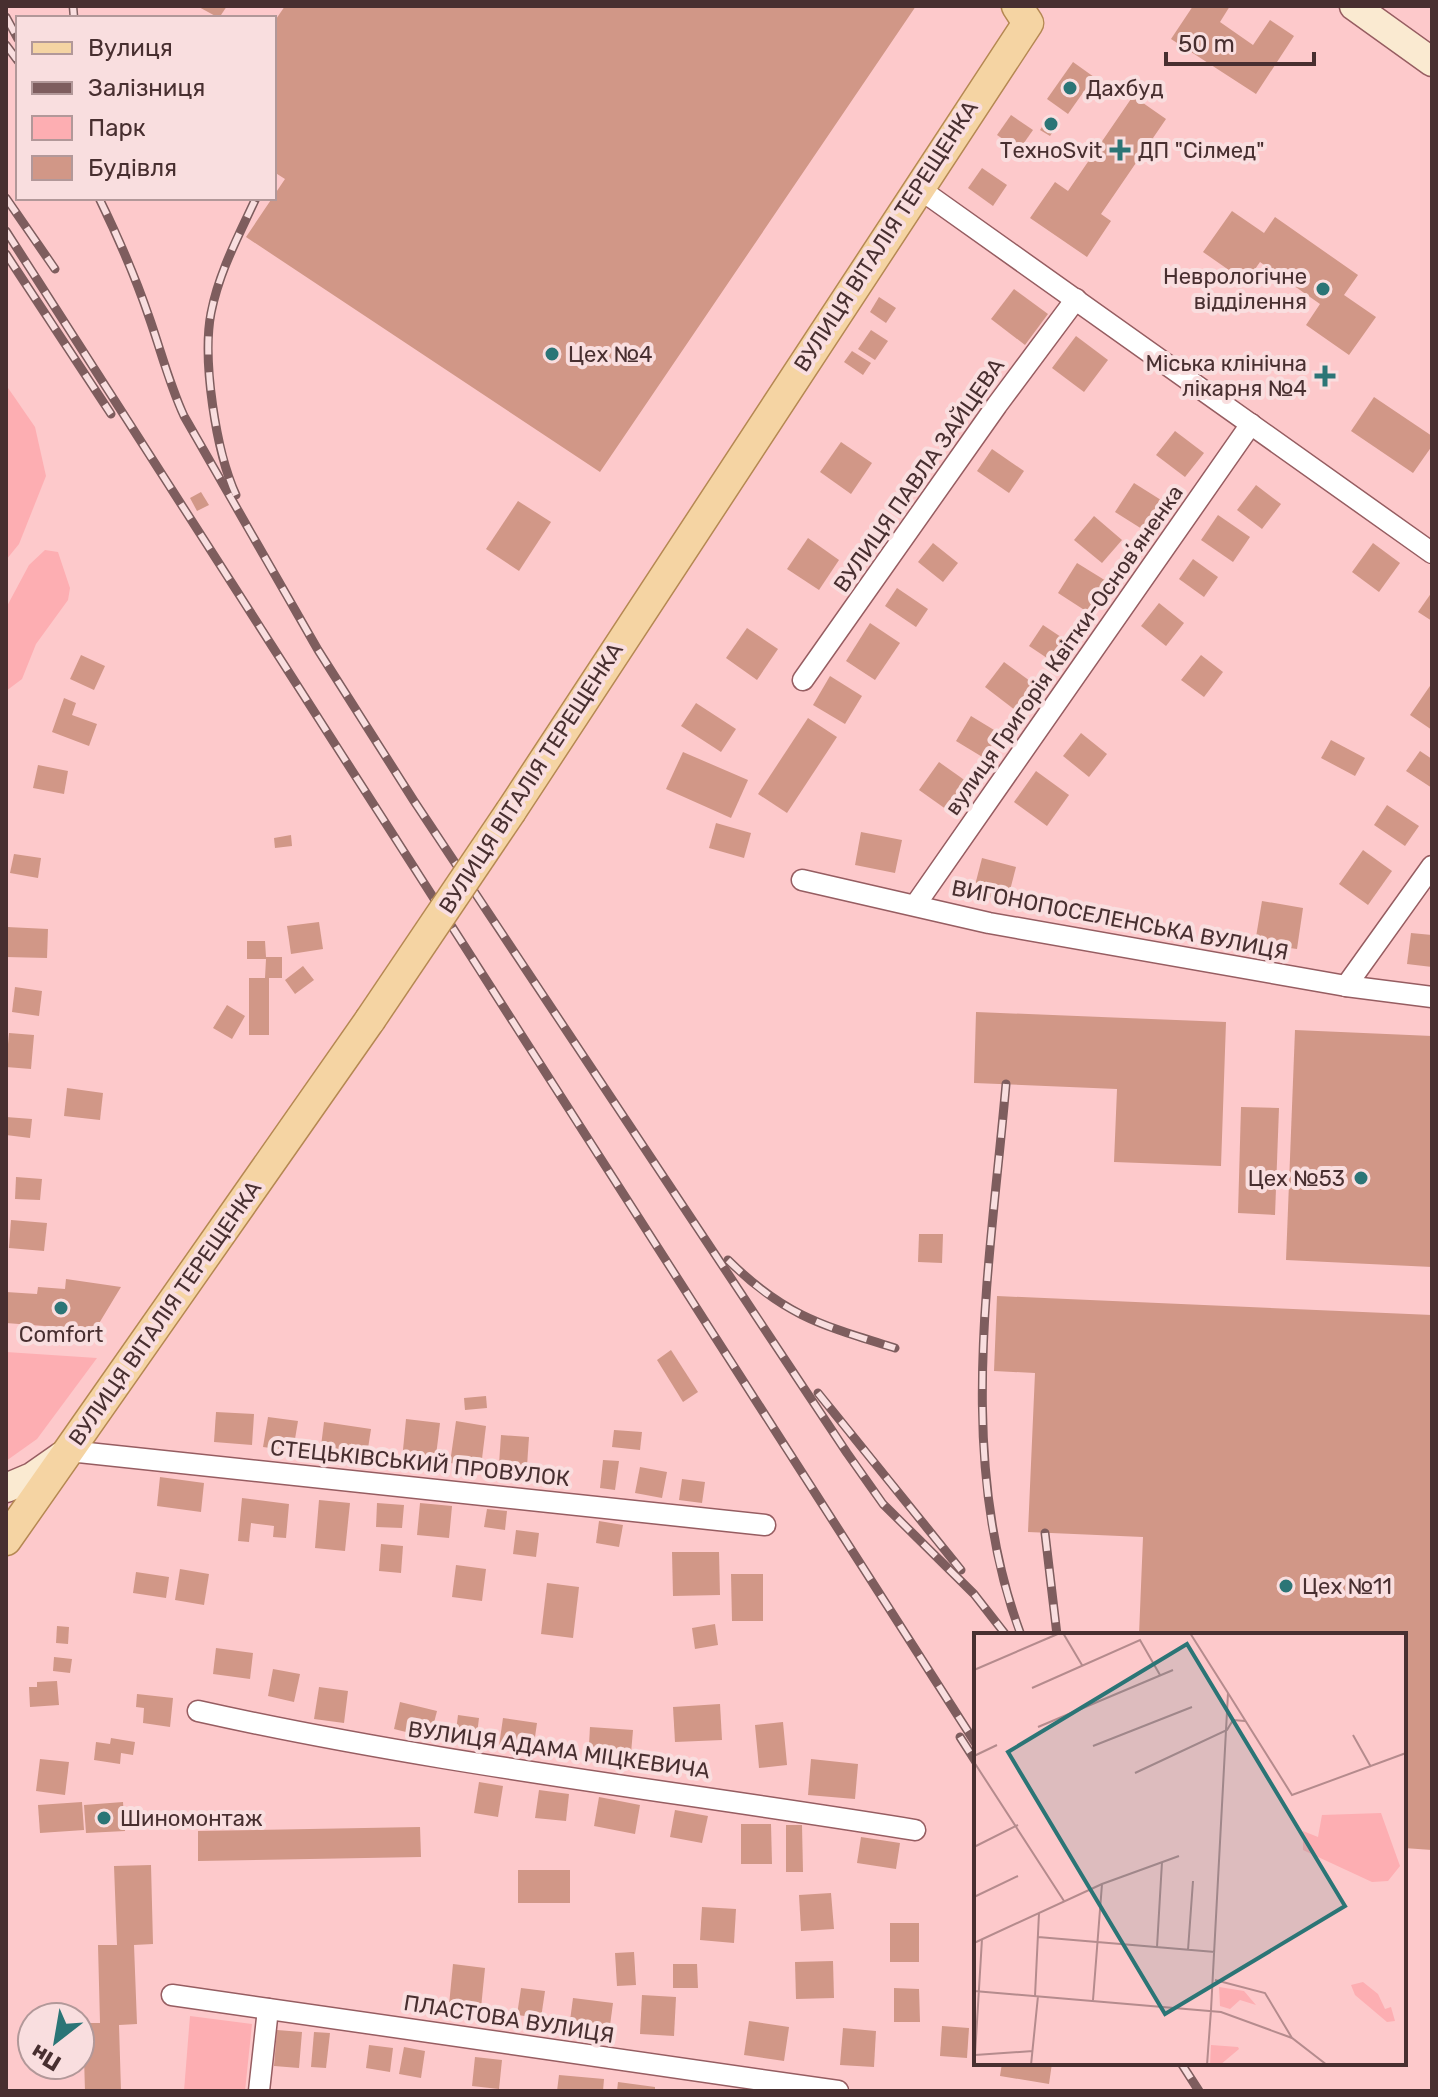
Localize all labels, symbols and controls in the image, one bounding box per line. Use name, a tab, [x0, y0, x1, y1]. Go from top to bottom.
legend	[16, 16, 276, 200]
scale bar	[1166, 16, 1314, 66]
text: 50 m	[1178, 30, 1235, 58]
text: Вулиця	[88, 34, 173, 62]
text: Залізниця	[88, 74, 205, 102]
place label: Дахбуд	[1086, 75, 1164, 102]
marker: Дахбуд	[1061, 79, 1079, 97]
street label: ВУЛИЦЯ ВІТАЛІЯ ТЕРЕЩЕНКА	[788, 95, 984, 376]
text: Парк	[88, 114, 146, 142]
marker: ТехноSvit	[1042, 115, 1060, 133]
place label: ТехноSvit	[1000, 137, 1103, 164]
place label: ДП "Сілмед"	[1138, 137, 1264, 164]
marker: ДП "Сілмед"	[1109, 139, 1131, 161]
text: Будівля	[88, 154, 177, 182]
place label: Неврологічне відділення	[1163, 263, 1307, 315]
marker: Неврологічне відділення	[1314, 280, 1332, 298]
place label: Цех №4	[568, 341, 653, 368]
marker: Цех №4	[543, 345, 561, 363]
place label: Міська клінічна лікарня №4	[1145, 350, 1307, 402]
street label: ВУЛИЦЯ ПАВЛА ЗАЙЦЕВА	[828, 353, 1010, 597]
marker: Міська клінічна лікарня №4	[1314, 365, 1336, 387]
street label: вулиця Григорія Квітки-Основʼяненка	[939, 480, 1189, 820]
street label: ВУЛИЦЯ ВІТАЛІЯ ТЕРЕЩЕНКА	[433, 637, 629, 918]
street label: ВИГОНОПОСЕЛЕНСЬКА ВУЛИЦЯ	[949, 874, 1291, 966]
place label: Цех №53	[1248, 1165, 1345, 1192]
marker: Цех №53	[1352, 1169, 1370, 1187]
street label: ВУЛИЦЯ ВІТАЛІЯ ТЕРЕЩЕНКА	[63, 1175, 267, 1451]
marker: Comfort	[52, 1299, 70, 1317]
place label: Comfort	[19, 1321, 104, 1348]
street label: СТЕЦЬКІВСЬКИЙ ПРОВУЛОК	[269, 1434, 571, 1492]
place label: Цех №11	[1302, 1573, 1392, 1600]
marker: Цех №11	[1277, 1577, 1295, 1595]
inset map	[974, 1633, 1406, 2065]
street label: ВУЛИЦЯ АДАМА МІЦКЕВИЧА	[406, 1715, 712, 1785]
place label: Шиномонтаж	[120, 1805, 263, 1832]
marker: Шиномонтаж	[95, 1809, 113, 1827]
street label: ПЛАСТОВА ВУЛИЦЯ	[402, 1989, 616, 2049]
north arrow	[16, 2001, 96, 2081]
text: Пн	[26, 2038, 66, 2077]

